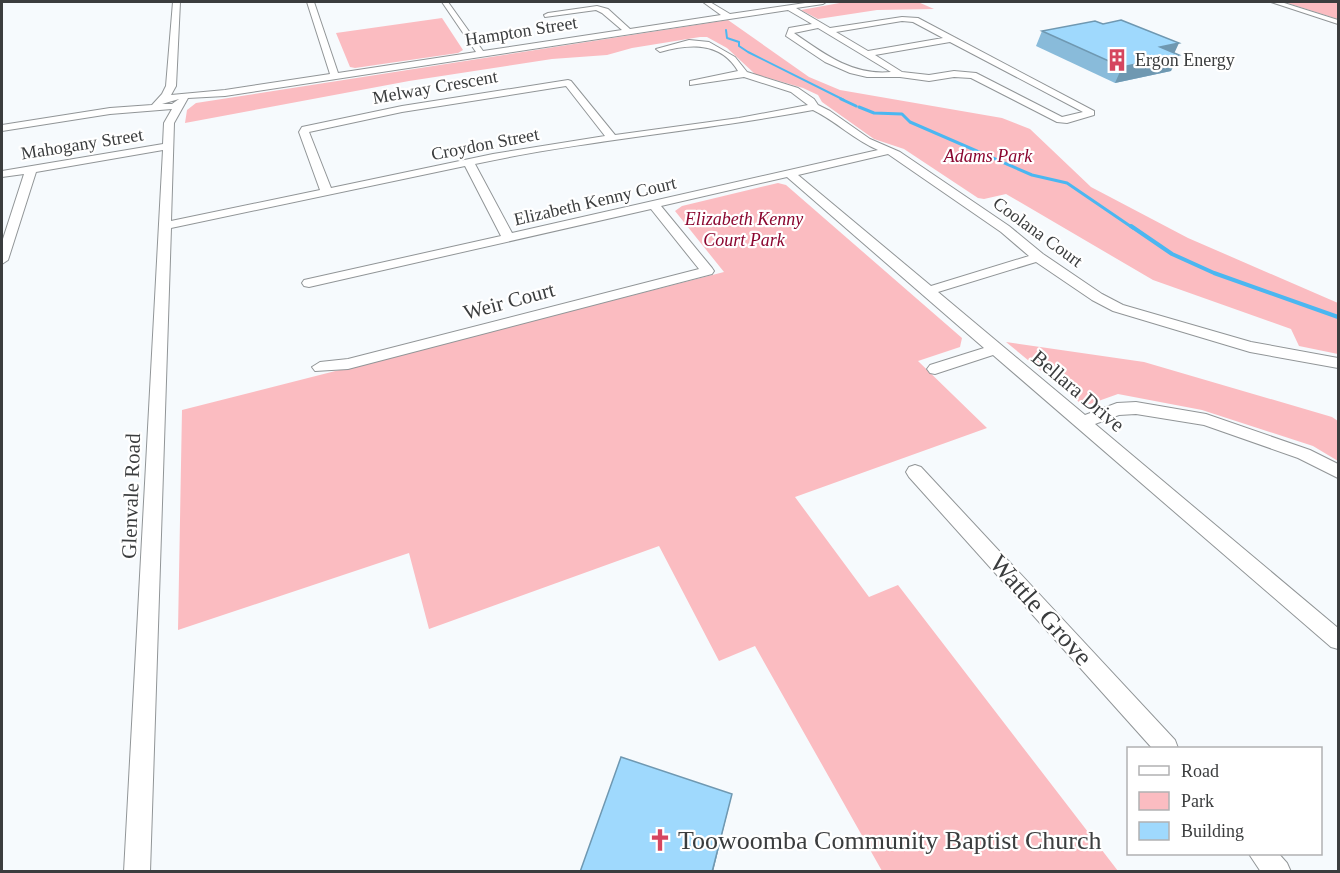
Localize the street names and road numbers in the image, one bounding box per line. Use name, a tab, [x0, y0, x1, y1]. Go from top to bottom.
street label: Hampton Street	[463, 12, 579, 50]
street label: Melway Crescent	[371, 66, 499, 108]
street label: Mahogany Street	[19, 124, 145, 164]
street label: Croydon Street	[429, 124, 541, 164]
street label: Elizabeth Kenny Court	[512, 173, 678, 229]
street label: Coolana Court	[989, 193, 1087, 271]
street label: Weir Court	[461, 277, 557, 325]
street label: Bellara Drive	[1027, 345, 1129, 437]
street label: Glenvale Road	[117, 432, 145, 559]
street label: Wattle Grove	[984, 549, 1098, 671]

